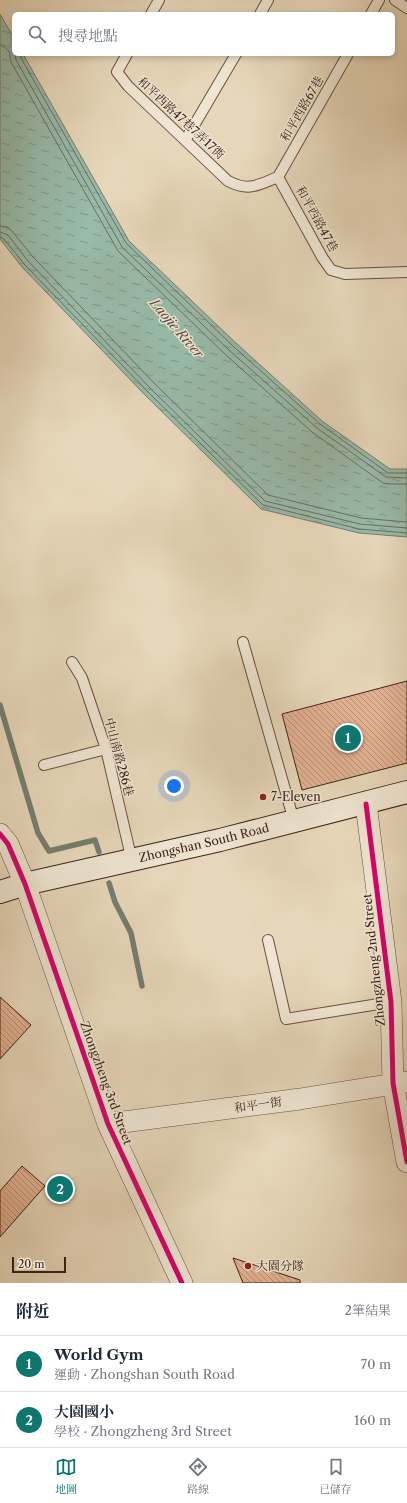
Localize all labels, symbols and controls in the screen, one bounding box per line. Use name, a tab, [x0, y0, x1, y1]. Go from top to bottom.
search box	[12, 12, 395, 56]
icon: search	[26, 23, 48, 45]
text: 搜尋地點	[58, 26, 118, 45]
street label: 和平西路47巷7弄17衖	[135, 73, 228, 162]
street label: 和平西路67巷	[277, 73, 326, 144]
street label: 和平西路47巷	[293, 183, 342, 254]
water label: Laojie River	[146, 294, 208, 362]
street label: 中山南路286巷	[102, 716, 137, 798]
pin: 1	[335, 723, 361, 753]
your location	[164, 776, 184, 796]
place label: 7-Eleven	[271, 789, 321, 804]
marker: 7-Eleven	[258, 792, 268, 802]
street label: Zhongshan South Road	[137, 820, 271, 865]
street label: Zhongzheng 2nd Street	[359, 892, 388, 1027]
street label: Zhongzheng 3rd Street	[77, 1019, 136, 1147]
street label: 和平一街	[233, 1094, 284, 1115]
pin: 2	[47, 1174, 73, 1204]
scale bar	[12, 1255, 66, 1274]
text: 20 m	[18, 1257, 44, 1271]
place label: 大園分隊	[256, 1258, 304, 1273]
marker: 大園分隊	[243, 1261, 253, 1271]
text: 附近	[16, 1301, 50, 1321]
text: 2筆結果	[345, 1302, 391, 1318]
text: World Gym	[54, 1345, 143, 1364]
text: 1	[26, 1356, 32, 1372]
text: 70 m	[361, 1356, 391, 1372]
text: 運動 · Zhongshan South Road	[54, 1366, 235, 1382]
text: 大園國小	[54, 1402, 114, 1421]
text: 2	[25, 1412, 33, 1428]
text: 160 m	[354, 1412, 391, 1428]
text: 學校 · Zhongzheng 3rd Street	[54, 1423, 232, 1439]
tab: 地圖	[55, 1456, 77, 1496]
tab: 路線	[187, 1456, 209, 1496]
tab: 已儲存	[319, 1456, 352, 1496]

